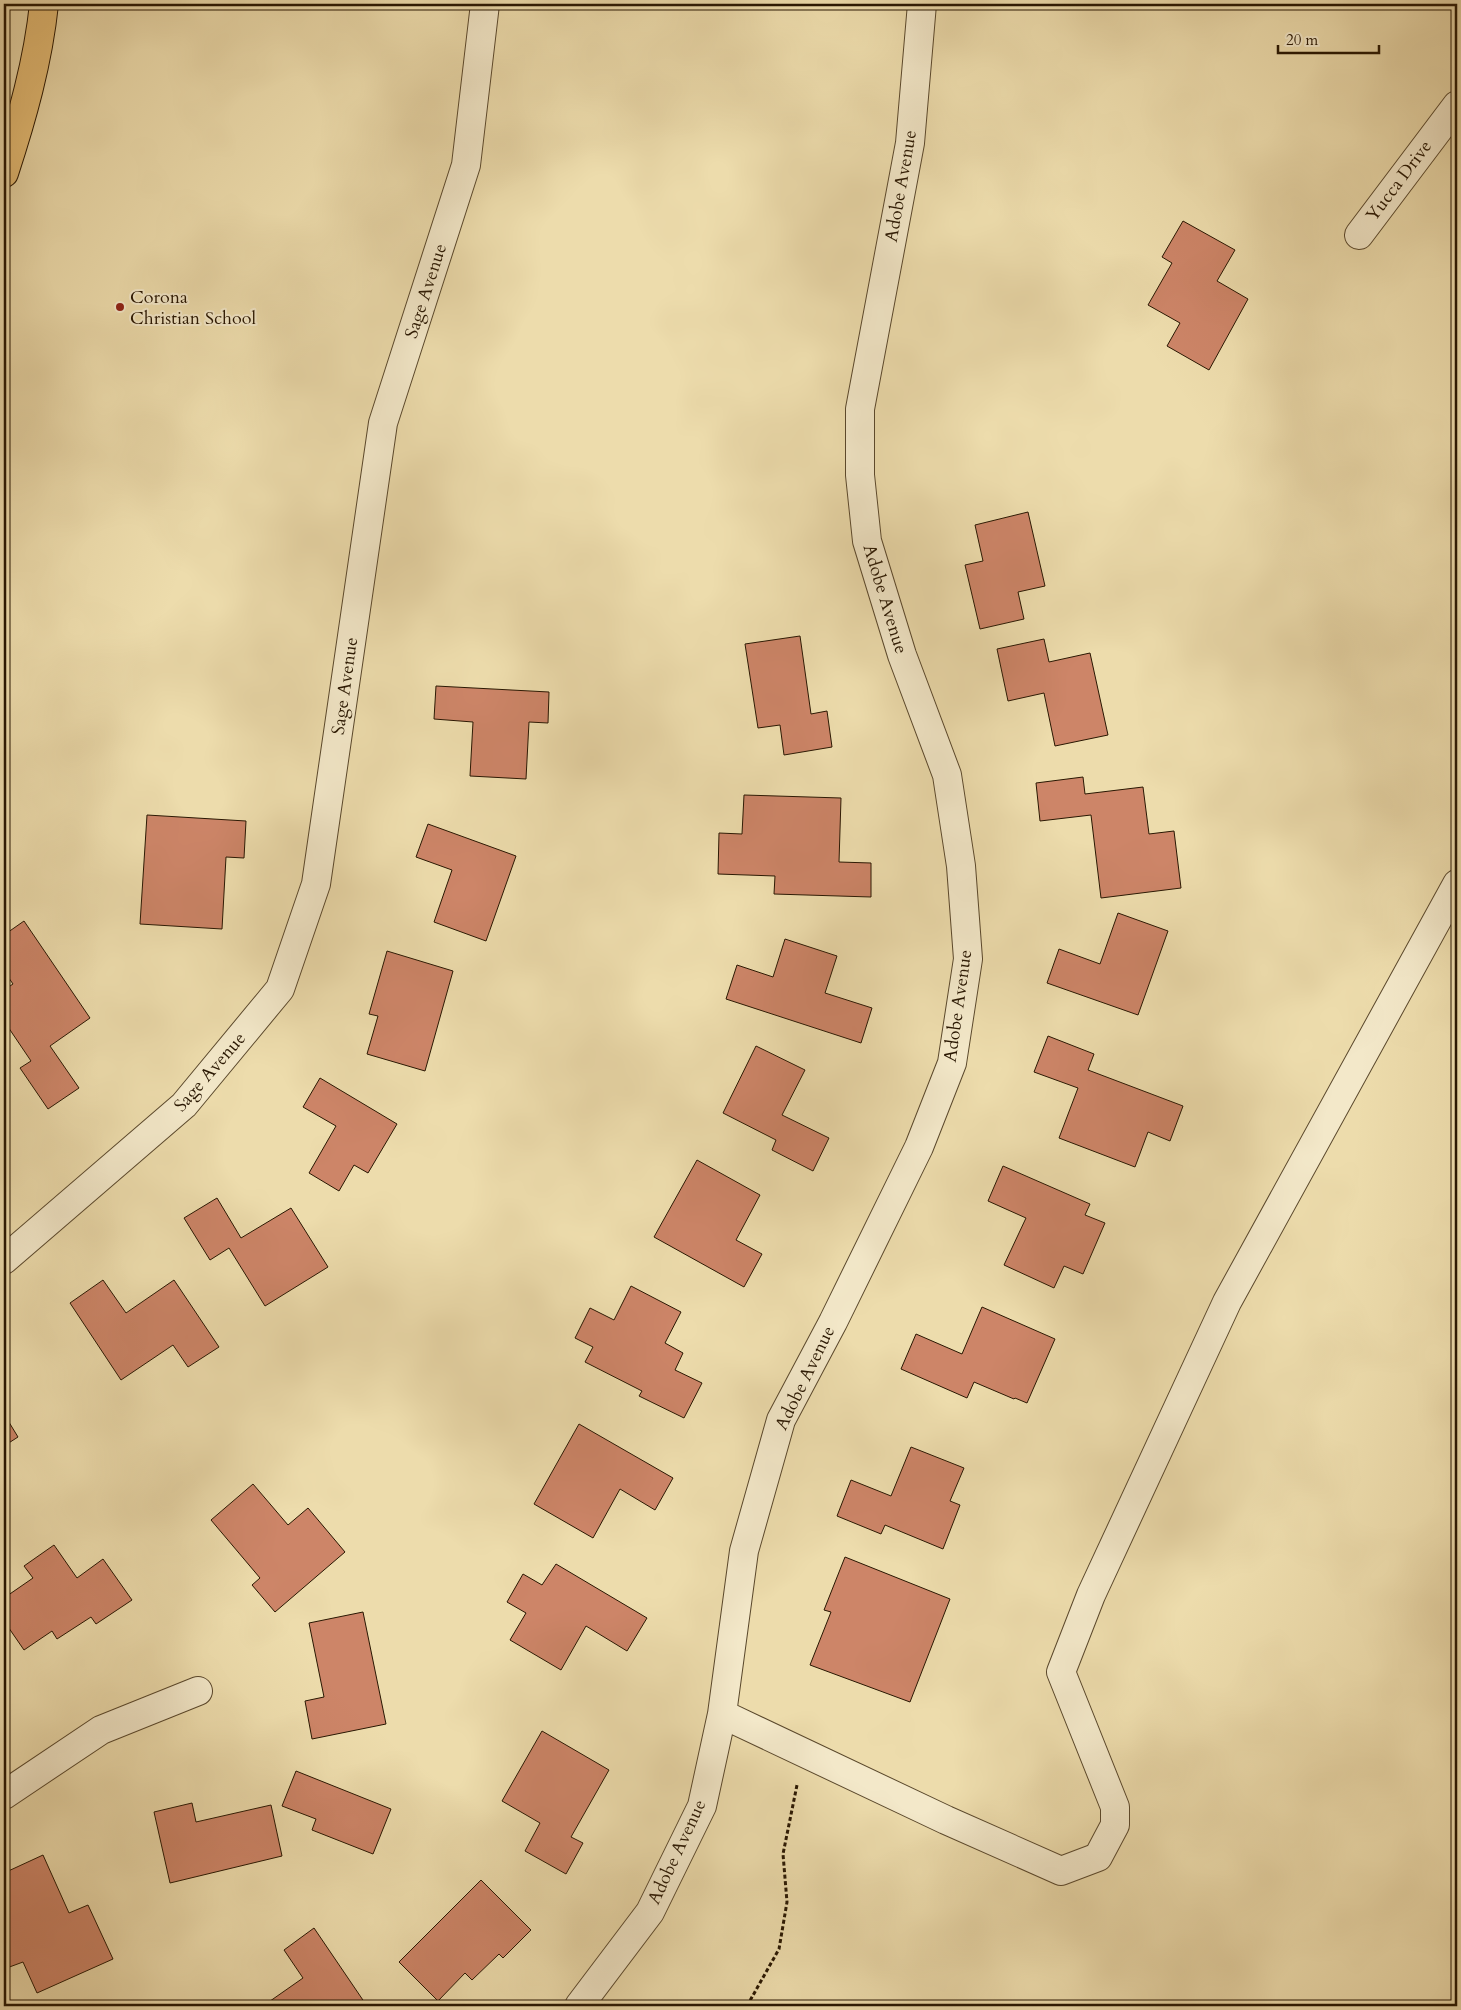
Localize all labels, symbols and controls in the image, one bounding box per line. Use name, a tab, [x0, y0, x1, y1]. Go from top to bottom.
scale bar	[1278, 22, 1380, 54]
text: 20 m	[1286, 30, 1318, 50]
street label: Adobe Avenue	[879, 128, 923, 244]
street label: Yucca Drive	[1360, 135, 1438, 227]
street label: Sage Avenue	[399, 240, 453, 342]
place label: Corona Christian School	[130, 285, 256, 331]
marker: Corona Christian School	[114, 301, 126, 313]
street label: Adobe Avenue	[857, 541, 913, 657]
street label: Sage Avenue	[326, 636, 364, 736]
street label: Adobe Avenue	[938, 948, 978, 1064]
street label: Sage Avenue	[168, 1027, 252, 1117]
street label: Adobe Avenue	[769, 1322, 841, 1434]
street label: Adobe Avenue	[642, 1795, 712, 1909]

